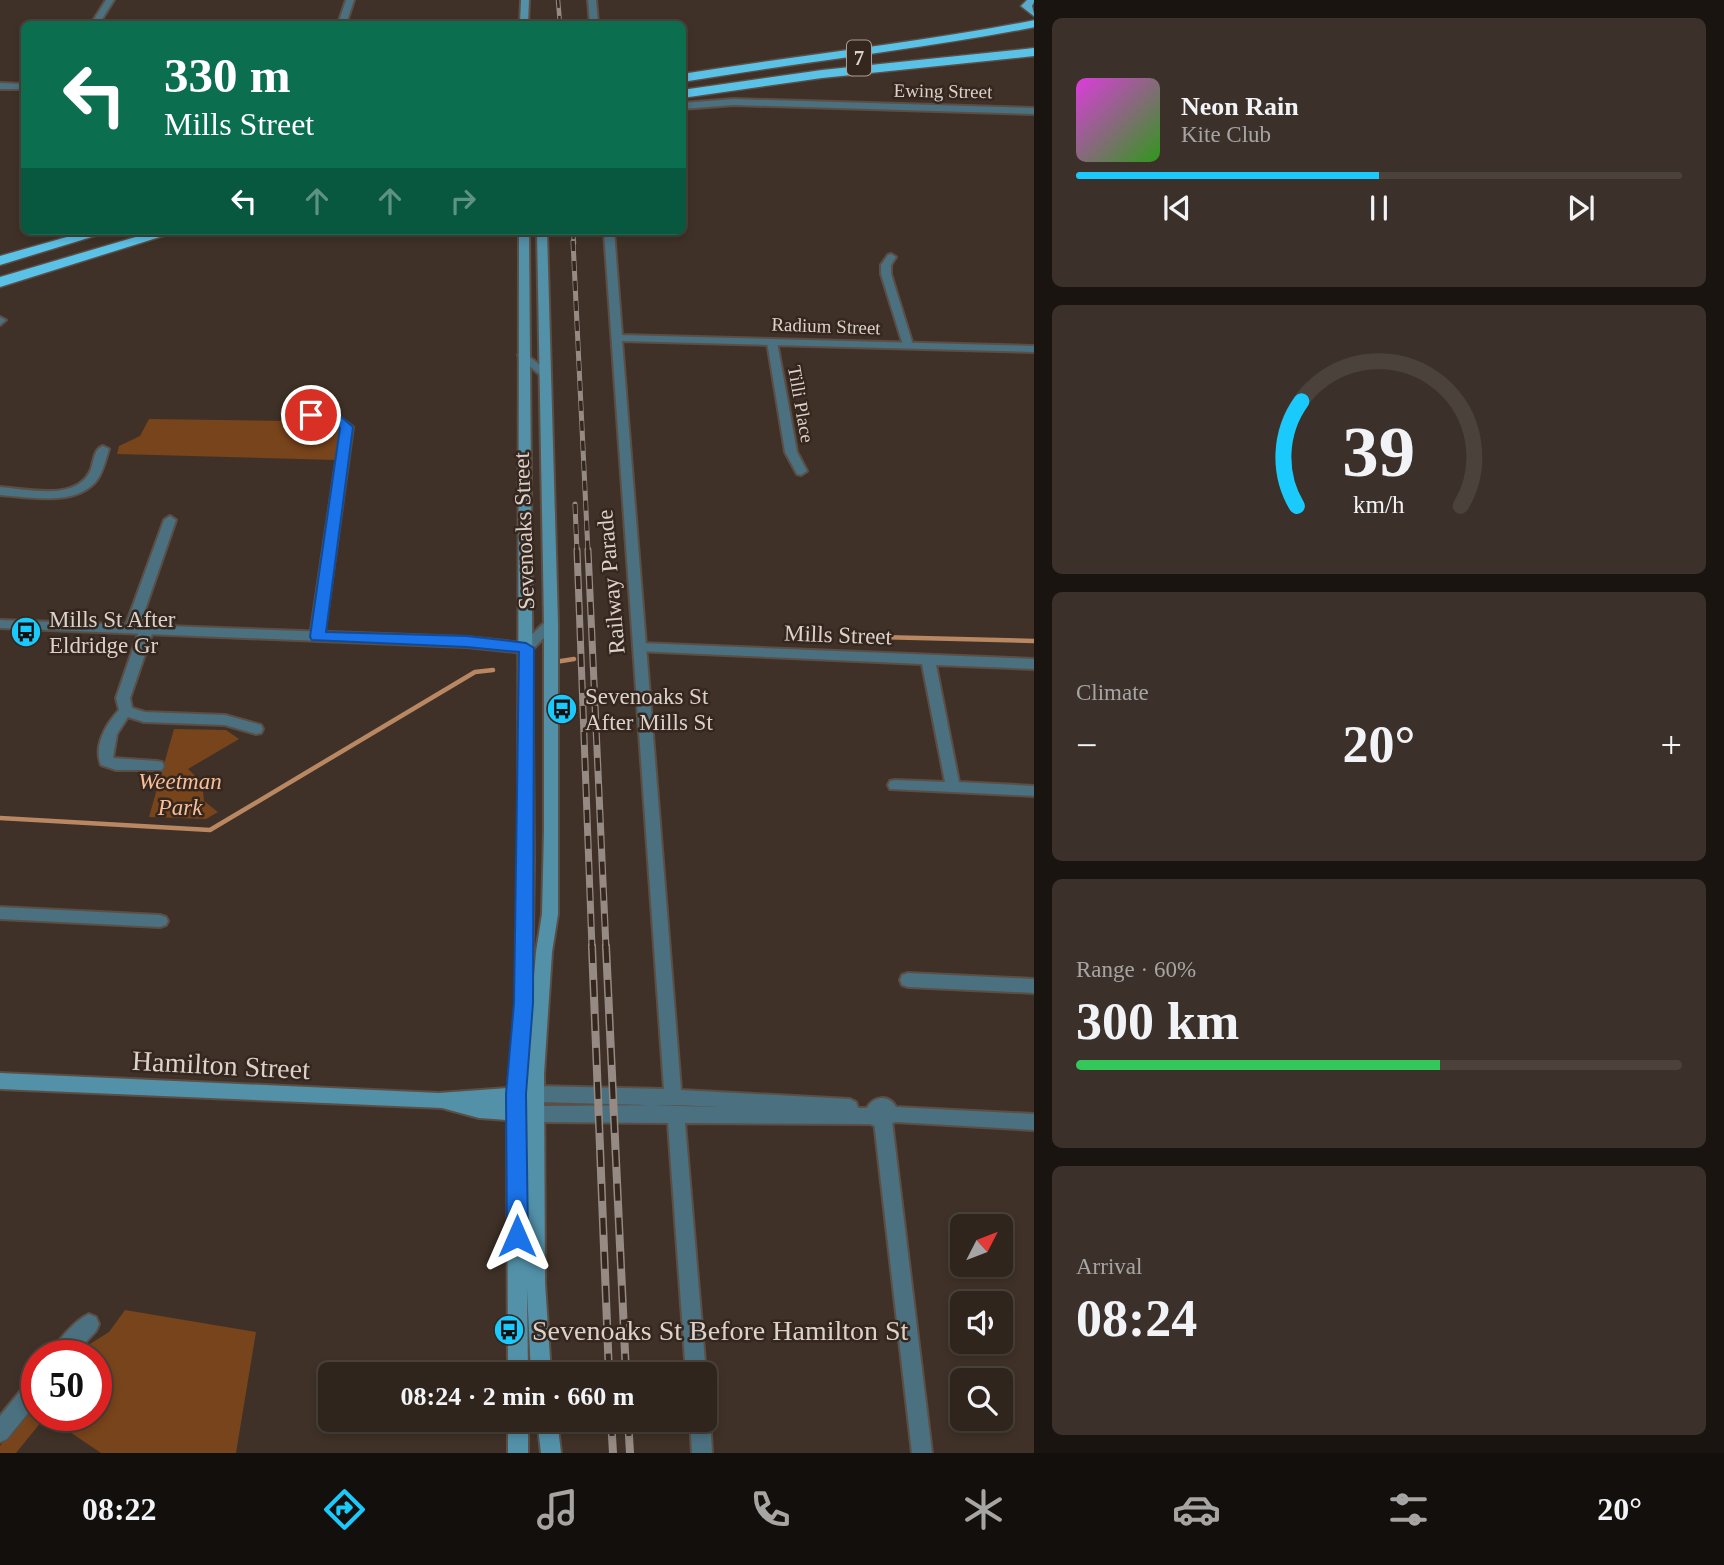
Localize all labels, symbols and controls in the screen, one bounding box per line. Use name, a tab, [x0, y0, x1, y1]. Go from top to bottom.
road number: 7	[847, 41, 871, 76]
text: 330 m	[164, 48, 291, 103]
icon: left	[49, 49, 140, 140]
street label: Ewing Street	[893, 80, 993, 102]
text: Neon Rain	[1181, 92, 1299, 121]
text: Mills Street	[164, 106, 314, 142]
text: Kite Club	[1181, 122, 1271, 147]
icon: left	[225, 182, 263, 220]
icon: ahead	[298, 182, 336, 220]
icon: ahead	[371, 182, 409, 220]
icon: right	[444, 182, 482, 220]
icon: previous	[1158, 189, 1196, 227]
icon: pause	[1360, 189, 1398, 227]
icon: next	[1562, 189, 1600, 227]
street label: Radium Street	[771, 314, 882, 338]
street label: Tilli Place	[784, 364, 818, 444]
pin	[281, 385, 341, 445]
icon: arrive	[292, 396, 330, 434]
text: 39	[1343, 411, 1415, 492]
street label: Sevenoaks Street	[509, 451, 539, 610]
text: km/h	[1353, 490, 1405, 517]
street label: Railway Parade	[592, 509, 630, 655]
place label: Mills St After Eldridge Gr	[49, 607, 176, 658]
bus stop icon: Mills St After Eldridge Gr	[9, 615, 43, 649]
street label: Mills Street	[784, 621, 893, 649]
text: Climate	[1076, 680, 1149, 705]
place label: Sevenoaks St After Mills St	[585, 684, 713, 735]
bus stop icon: Sevenoaks St After Mills St	[545, 692, 579, 726]
text: 20°	[1343, 716, 1415, 773]
text: −	[1076, 724, 1097, 766]
text: +	[1661, 724, 1682, 766]
park label: Weetman Park	[138, 769, 222, 820]
text: Range · 60%	[1076, 957, 1196, 982]
text: 300 km	[1076, 993, 1239, 1050]
street label: Hamilton Street	[131, 1045, 311, 1085]
position arrow	[480, 1199, 554, 1273]
north arrow	[950, 1214, 1013, 1278]
map controls	[950, 1214, 1013, 1431]
text: Arrival	[1076, 1254, 1142, 1279]
text: 08:24	[1076, 1290, 1197, 1347]
button: sound	[950, 1291, 1013, 1354]
bus stop icon: Sevenoaks St Before Hamilton St	[492, 1313, 526, 1347]
place label: Sevenoaks St Before Hamilton St	[532, 1315, 909, 1346]
speed limit sign: 50	[21, 1340, 112, 1431]
button: search	[950, 1368, 1013, 1431]
text: 08:24 · 2 min · 660 m	[401, 1382, 635, 1411]
icon: directions	[320, 1485, 369, 1534]
icon: music	[533, 1485, 582, 1534]
icon: phone	[746, 1485, 795, 1534]
icon: climate	[959, 1485, 1008, 1534]
icon: car	[1172, 1485, 1221, 1534]
icon: filters	[1384, 1485, 1433, 1534]
text: 08:22	[82, 1491, 157, 1527]
text: 20°	[1597, 1491, 1642, 1527]

